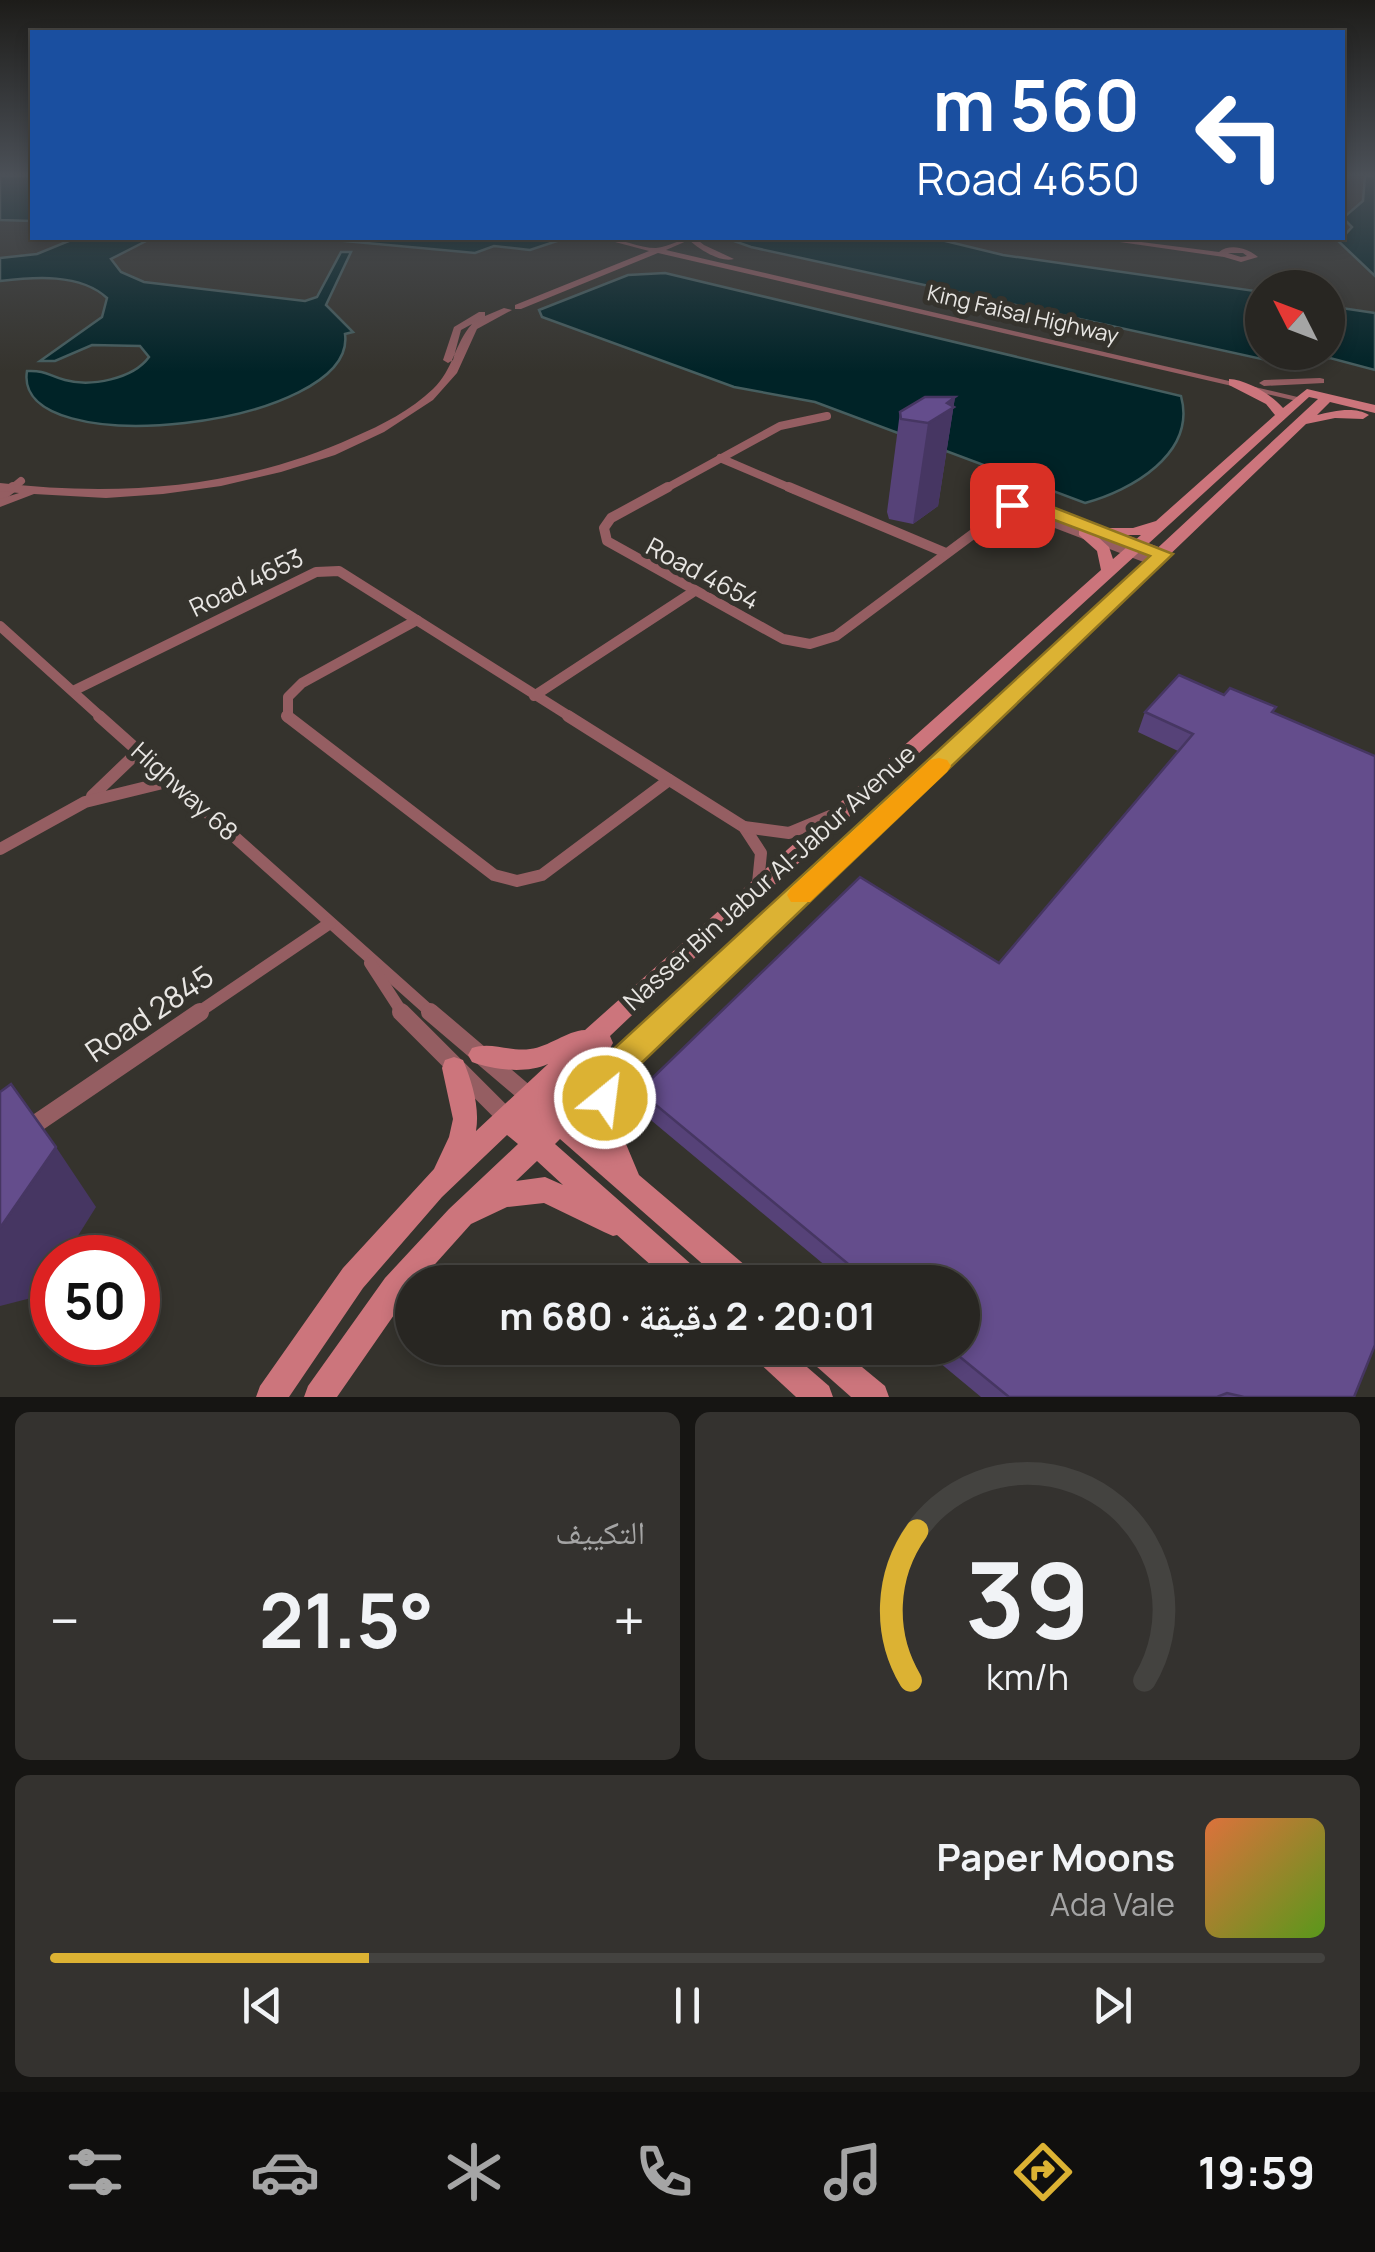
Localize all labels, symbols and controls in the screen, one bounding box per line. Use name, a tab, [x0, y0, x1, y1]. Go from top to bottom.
text: 560 m	[932, 56, 1140, 152]
icon: left	[1175, 70, 1305, 200]
text: Road 4650	[916, 147, 1140, 209]
north arrow	[1245, 270, 1345, 370]
map controls	[1245, 270, 1345, 370]
street label: King Faisal Highway	[924, 277, 1122, 351]
pin	[970, 463, 1055, 548]
icon: arrive	[985, 478, 1040, 533]
street label: Road 4654	[640, 529, 766, 617]
street label: Road 4653	[183, 539, 309, 625]
street label: Highway 68	[124, 734, 246, 848]
street label: Nasser Bin Jabur Al-Jabur Avenue	[615, 736, 923, 1018]
street label: Road 2845	[77, 955, 221, 1071]
position arrow	[553, 1046, 657, 1150]
speed limit sign: 50	[30, 1235, 160, 1365]
text: 20:01 · 2 دقيقة · 680 m	[499, 1289, 876, 1341]
text: التكييف	[555, 1510, 645, 1554]
text: 39	[965, 1527, 1090, 1669]
text: 21.5°	[259, 1568, 434, 1671]
text: −	[50, 1582, 80, 1658]
text: +	[613, 1582, 645, 1658]
text: km/h	[986, 1652, 1069, 1701]
text: Paper Moons	[937, 1830, 1175, 1882]
text: Ada Vale	[1050, 1882, 1175, 1926]
icon: previous	[235, 1978, 290, 2033]
icon: pause	[660, 1978, 715, 2033]
icon: next	[1085, 1978, 1140, 2033]
icon: filters	[60, 2137, 130, 2207]
icon: car	[250, 2137, 320, 2207]
icon: climate	[439, 2137, 509, 2207]
icon: phone	[629, 2137, 699, 2207]
icon: music	[818, 2137, 888, 2207]
icon: directions	[1008, 2137, 1078, 2207]
text: 19:59	[1198, 2141, 1315, 2203]

